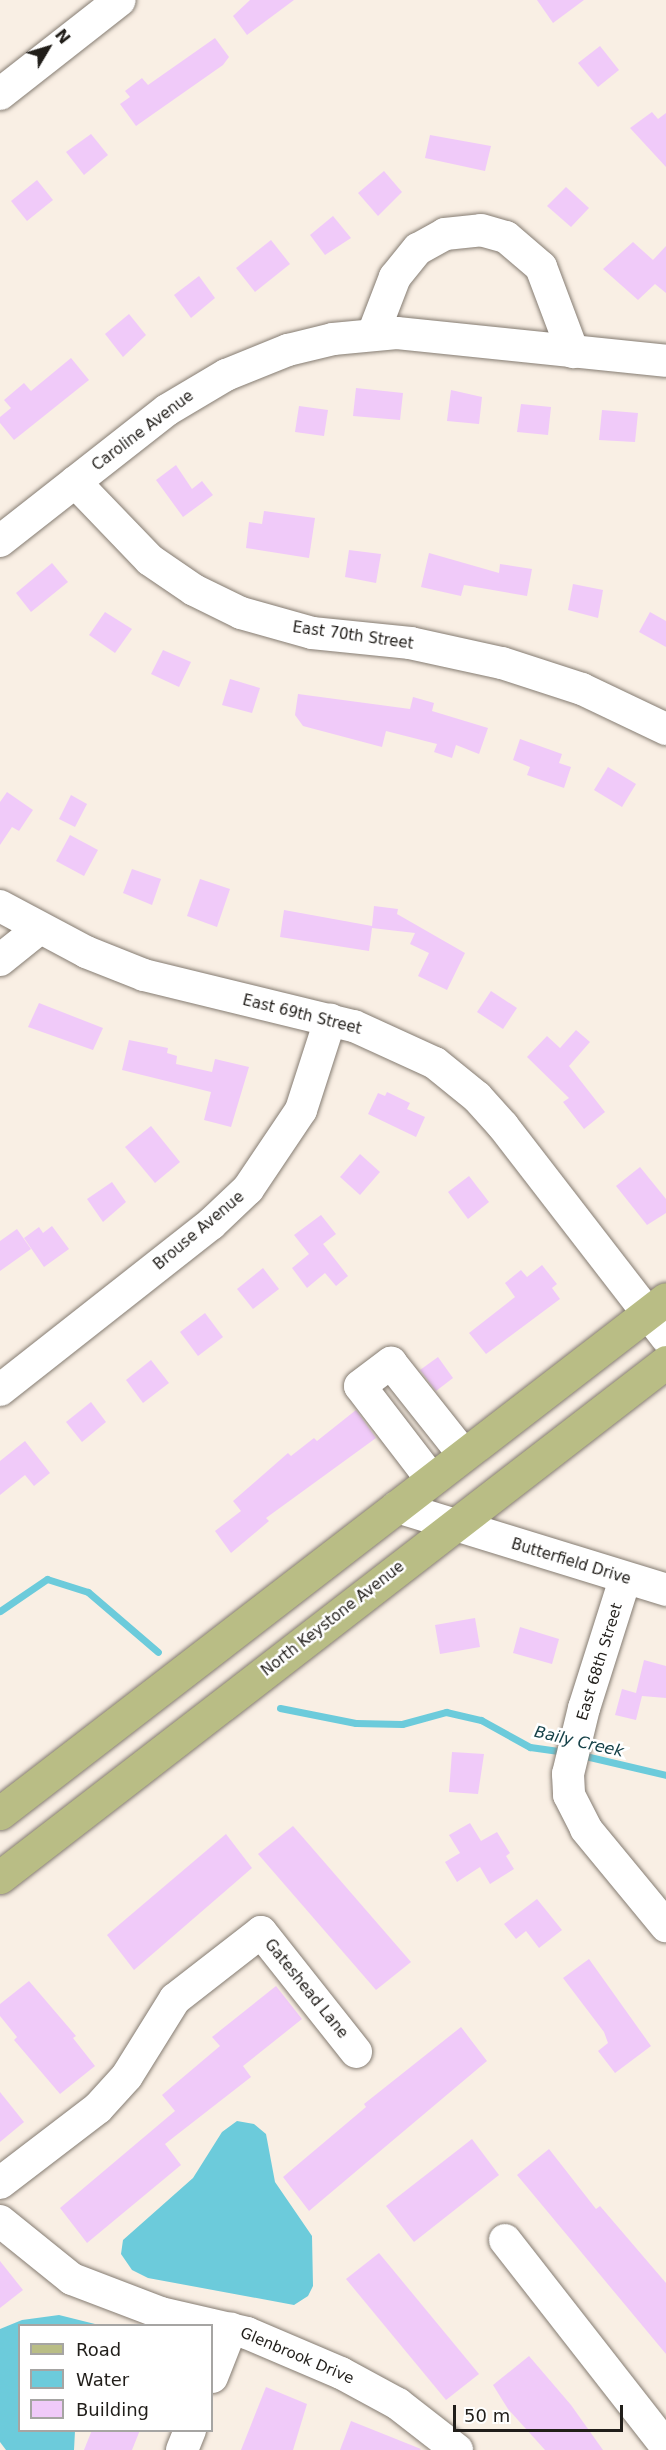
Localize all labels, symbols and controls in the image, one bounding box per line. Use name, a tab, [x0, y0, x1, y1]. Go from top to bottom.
north arrow	[18, 18, 78, 78]
text: N	[51, 25, 74, 48]
street label: Caroline Avenue	[89, 387, 197, 475]
street label: East 70th Street	[291, 619, 415, 653]
street label: East 69th Street	[241, 992, 363, 1038]
street label: Brouse Avenue	[150, 1188, 248, 1274]
street label: Butterfield Drive	[509, 1535, 633, 1589]
street label: North Keystone Avenue	[258, 1558, 408, 1680]
street label: East 68th Street	[574, 1601, 626, 1723]
water label: Baily Creek	[533, 1722, 625, 1762]
street label: Gateshead Lane	[261, 1936, 351, 2042]
legend	[18, 2324, 213, 2432]
street label: Glenbrook Drive	[237, 2324, 357, 2388]
text: Road	[76, 2339, 121, 2360]
text: Water	[76, 2369, 129, 2390]
scale bar	[456, 2393, 626, 2431]
text: Building	[76, 2399, 149, 2420]
text: 50 m	[464, 2405, 510, 2426]

